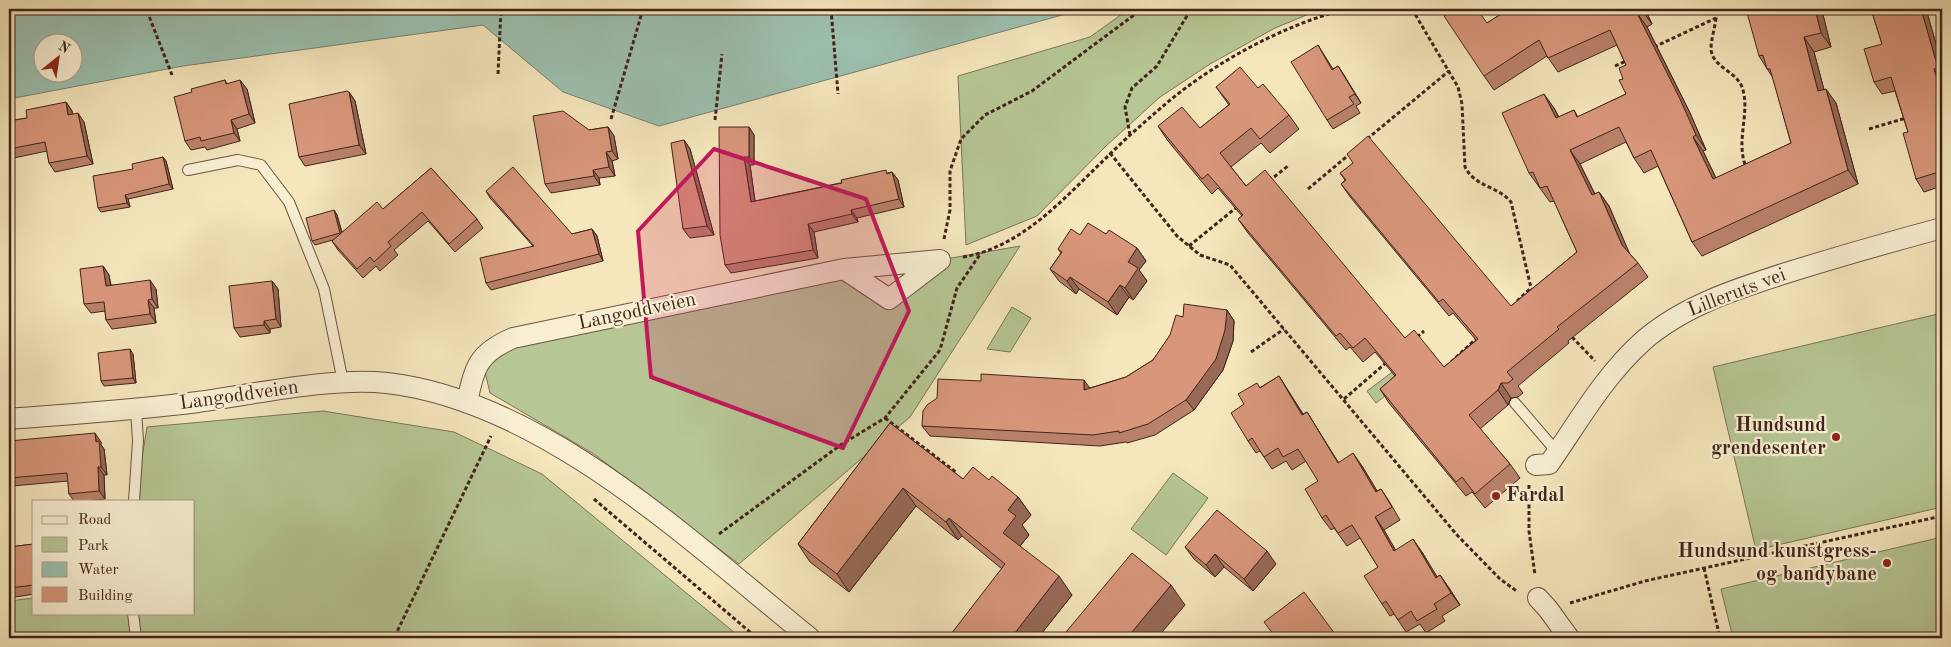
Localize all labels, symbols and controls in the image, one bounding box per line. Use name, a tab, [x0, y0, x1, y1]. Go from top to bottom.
north arrow	[32, 32, 82, 82]
text: N	[56, 39, 72, 56]
street label: Lilleruts vei	[1685, 265, 1789, 321]
street label: Langoddveien	[576, 290, 698, 334]
street label: Langoddveien	[178, 378, 300, 414]
place label: Hundsund grendesenter	[1711, 416, 1826, 459]
marker: Hundsund grendesenter	[1830, 431, 1842, 443]
place label: Fardal	[1506, 486, 1565, 506]
marker: Fardal	[1490, 490, 1502, 502]
legend	[32, 500, 195, 614]
text: Road	[78, 513, 112, 528]
text: Park	[78, 539, 109, 554]
place label: Hundsund kunstgress- og bandybane	[1678, 542, 1877, 585]
marker: Hundsund kunstgress- og bandybane	[1881, 557, 1893, 569]
text: Water	[78, 563, 119, 578]
text: Building	[78, 589, 133, 604]

